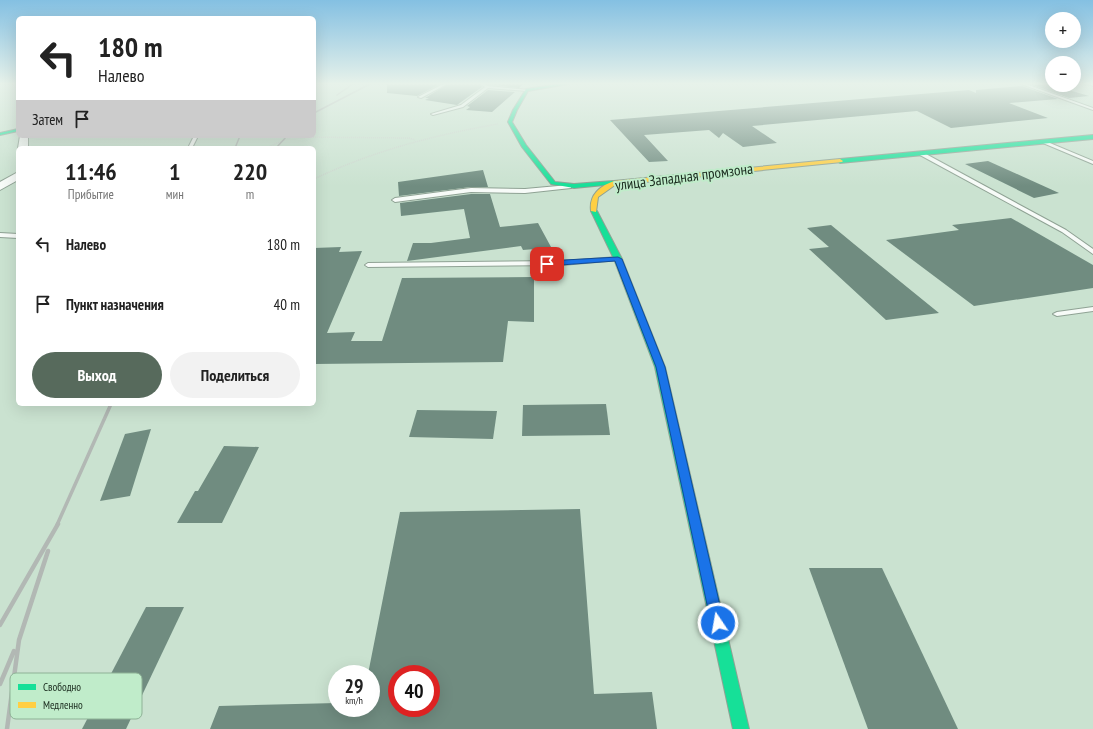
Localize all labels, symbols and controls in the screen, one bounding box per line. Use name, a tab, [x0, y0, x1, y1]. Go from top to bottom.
map controls	[1045, 12, 1081, 92]
button: +	[1045, 12, 1081, 48]
text: 180 m	[98, 28, 162, 65]
icon: left	[32, 32, 84, 84]
button: −	[1045, 56, 1081, 92]
text: Налево	[98, 64, 145, 87]
icon: arrive	[71, 108, 93, 130]
text: Затем	[32, 110, 63, 129]
text: 11:46	[65, 156, 117, 187]
text: 1	[169, 156, 180, 187]
text: 220	[233, 156, 267, 187]
street label: улица Западная промзона	[614, 159, 754, 194]
text: Прибытие	[68, 186, 114, 203]
text: мин	[166, 186, 184, 203]
text: m	[246, 186, 254, 203]
icon: left	[32, 233, 54, 255]
text: Налево	[66, 235, 106, 254]
text: 180 m	[267, 235, 300, 254]
pin	[530, 247, 564, 281]
icon: arrive	[536, 253, 558, 275]
icon: arrive	[32, 293, 54, 315]
text: Пункт назначения	[66, 295, 164, 314]
text: 40 m	[274, 295, 300, 314]
button: Выход	[32, 352, 162, 398]
button: Поделиться	[170, 352, 300, 398]
position arrow	[697, 602, 739, 644]
speed limit sign: 40	[388, 665, 440, 717]
legend	[10, 673, 142, 719]
text: 29	[344, 673, 364, 699]
text: Свободно	[43, 680, 81, 694]
text: km/h	[345, 694, 363, 707]
text: Медленно	[43, 698, 83, 712]

